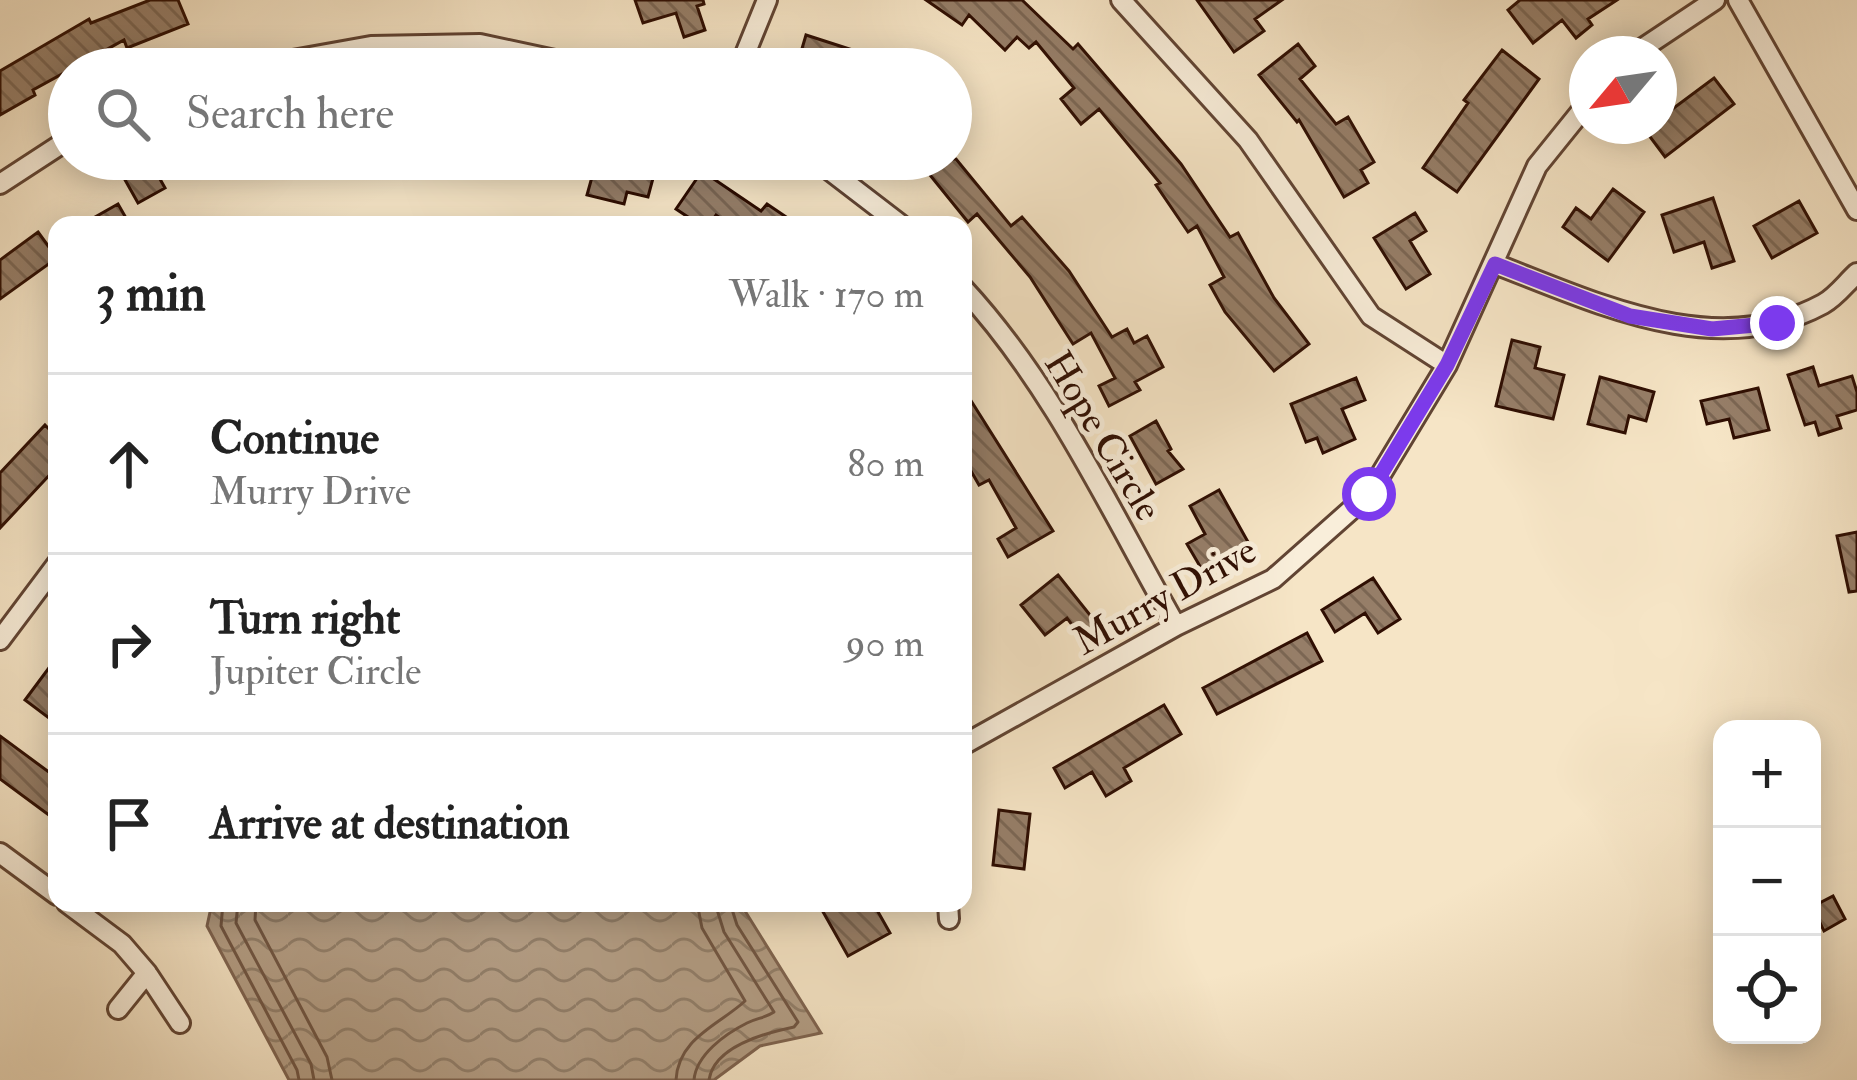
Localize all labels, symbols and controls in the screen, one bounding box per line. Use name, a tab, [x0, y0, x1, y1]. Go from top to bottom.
north arrow	[1569, 36, 1677, 144]
search box	[48, 48, 972, 180]
icon: search	[90, 81, 156, 147]
text: Search here	[186, 86, 394, 142]
text: 3 min	[96, 262, 206, 326]
text: Walk · 170 m	[729, 270, 924, 319]
route end	[1750, 296, 1804, 350]
street label: Hope Circle	[1033, 342, 1173, 530]
text: Continue	[210, 411, 379, 467]
icon: ahead	[96, 431, 162, 497]
text: 80 m	[847, 439, 924, 488]
text: Murry Drive	[210, 467, 411, 516]
route start	[1342, 467, 1396, 521]
street label: Murry Drive	[1065, 526, 1265, 666]
text: Turn right	[210, 591, 400, 647]
icon: right	[96, 611, 162, 677]
text: 90 m	[846, 619, 924, 668]
text: Jupiter Circle	[210, 647, 421, 696]
map controls	[1713, 720, 1821, 1044]
button: +	[1713, 720, 1821, 828]
icon: arrive	[96, 791, 162, 857]
text: Arrive at destination	[210, 796, 570, 852]
button: −	[1713, 828, 1821, 936]
button: locate	[1713, 936, 1821, 1044]

